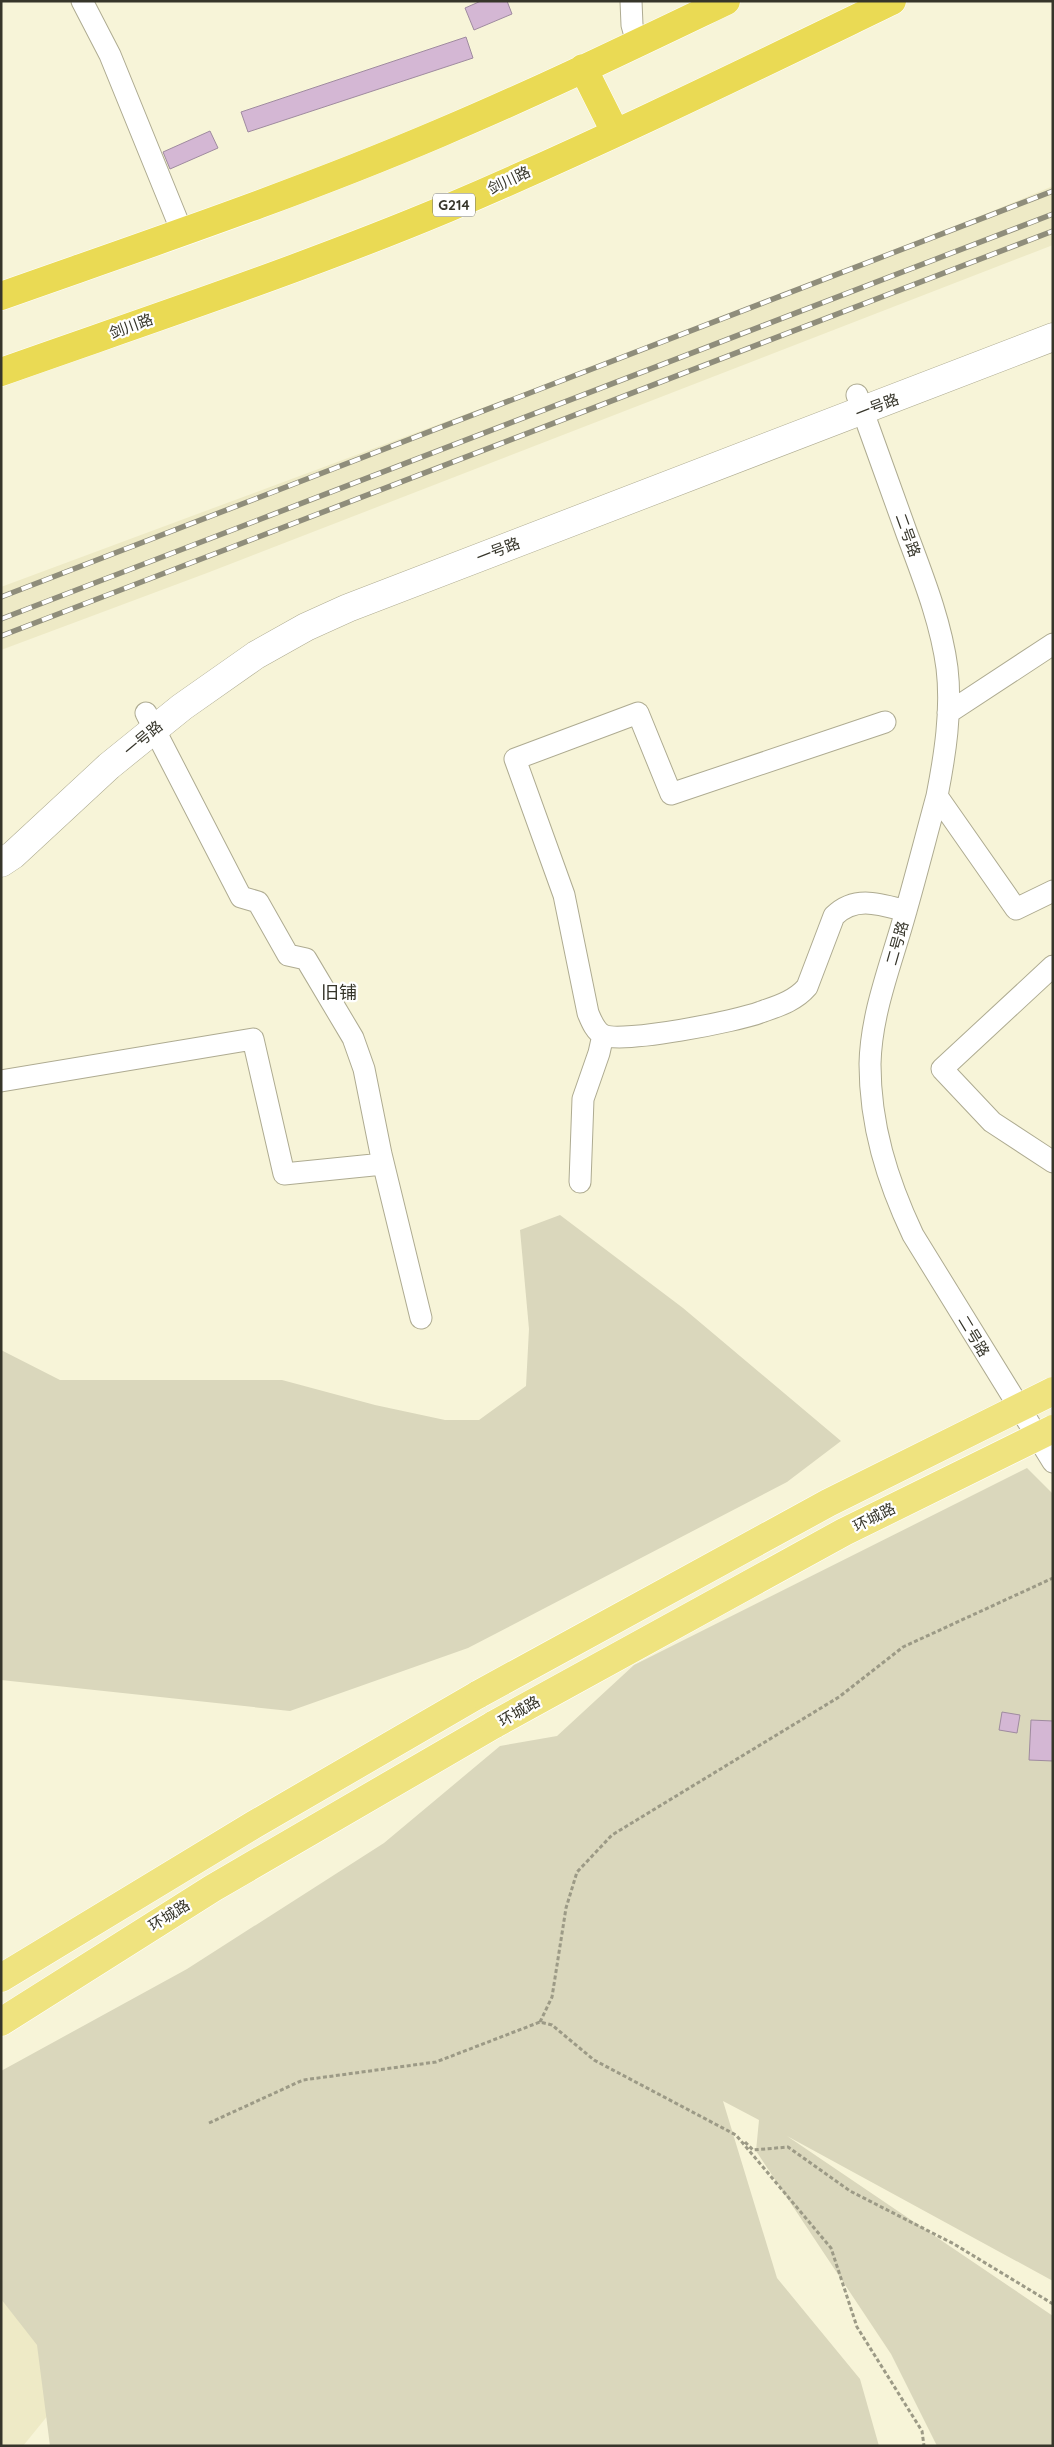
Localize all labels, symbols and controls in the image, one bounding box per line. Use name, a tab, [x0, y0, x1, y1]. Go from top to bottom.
street label: 剑川路	[485, 162, 533, 198]
road number: G214	[433, 194, 475, 216]
street label: 剑川路	[107, 309, 155, 343]
street label: 一号路	[853, 389, 901, 423]
street label: 二号路	[891, 511, 925, 559]
street label: 一号路	[474, 533, 522, 567]
street label: 一号路	[120, 716, 166, 760]
street label: 二号路	[882, 919, 912, 967]
district label: 旧铺	[321, 981, 357, 1004]
street label: 二号路	[954, 1312, 994, 1360]
street label: 环城路	[850, 1498, 898, 1536]
street label: 环城路	[495, 1692, 543, 1730]
street label: 环城路	[145, 1895, 193, 1935]

